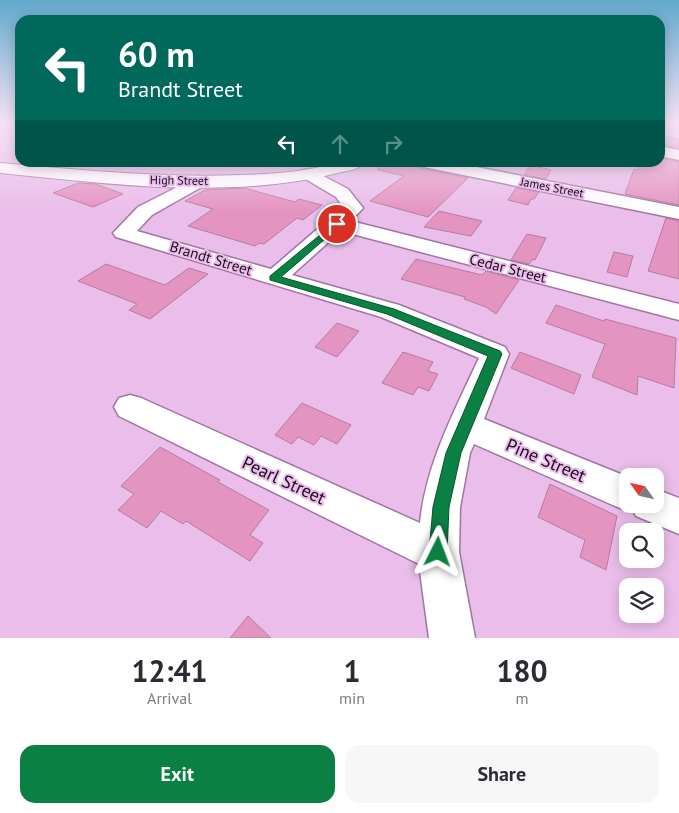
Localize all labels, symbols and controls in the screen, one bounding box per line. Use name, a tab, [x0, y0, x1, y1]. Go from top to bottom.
text: 60 m	[118, 31, 195, 77]
icon: left	[35, 35, 100, 100]
text: Brandt Street	[118, 75, 243, 103]
icon: left	[273, 130, 301, 158]
icon: ahead	[326, 130, 354, 158]
icon: right	[379, 130, 407, 158]
street label: High Street	[150, 172, 208, 188]
street label: James Street	[518, 173, 585, 200]
pin	[316, 203, 358, 245]
icon: arrive	[323, 210, 351, 238]
street label: Brandt Street	[168, 236, 254, 280]
street label: Cedar Street	[468, 249, 548, 287]
street label: Pine Street	[503, 433, 589, 487]
street label: Pearl Street	[239, 451, 329, 509]
north arrow	[619, 468, 664, 512]
map controls	[619, 468, 664, 623]
button: search	[619, 523, 664, 568]
position arrow	[411, 525, 463, 577]
button: layers	[619, 578, 664, 623]
text: 12:41	[131, 651, 208, 690]
text: 1	[344, 651, 361, 690]
text: 180	[496, 651, 548, 690]
text: Arrival	[147, 688, 192, 708]
text: min	[339, 688, 365, 708]
text: m	[516, 688, 529, 708]
button: Exit	[20, 745, 335, 803]
button: Share	[345, 745, 659, 803]

